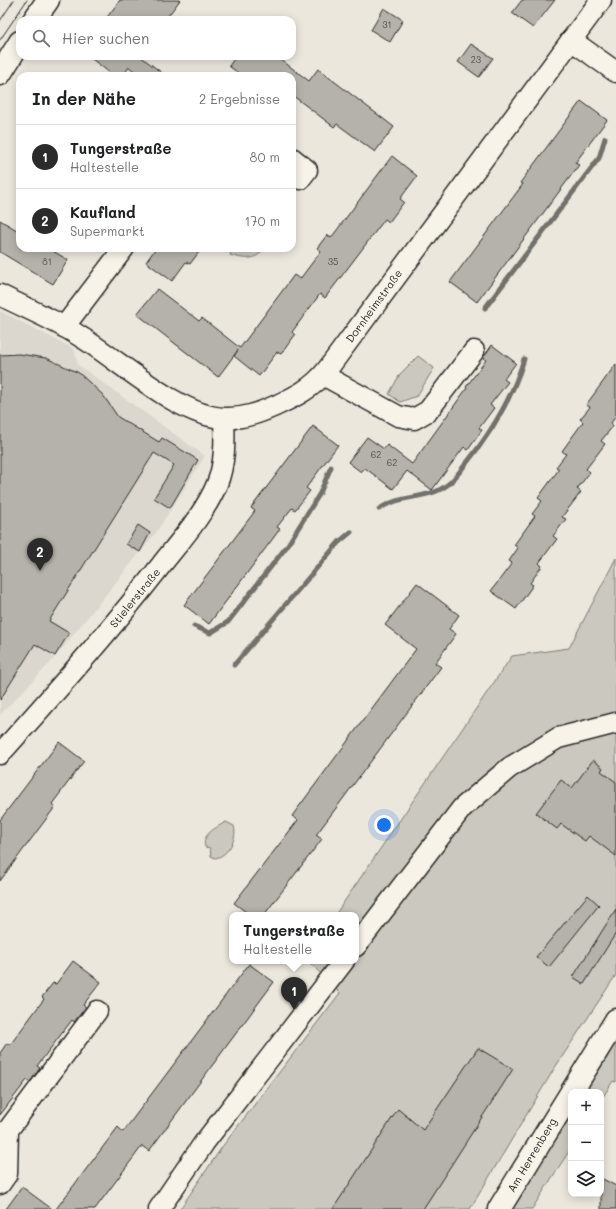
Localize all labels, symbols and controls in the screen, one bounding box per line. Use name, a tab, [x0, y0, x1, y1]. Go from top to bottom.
search box	[16, 16, 296, 60]
house number: 31	[382, 19, 392, 30]
icon: search	[30, 27, 52, 49]
text: Hier suchen	[62, 28, 149, 48]
house number: 23	[471, 54, 481, 65]
text: In der Nähe	[32, 87, 136, 109]
text: 2 Ergebnisse	[199, 90, 280, 107]
text: Tungerstraße	[70, 138, 171, 158]
text: 1	[42, 148, 48, 165]
text: 80 m	[250, 148, 280, 165]
text: Haltestelle	[70, 158, 139, 175]
text: Kaufland	[70, 202, 135, 222]
text: 2	[41, 212, 49, 229]
text: 170 m	[244, 212, 280, 229]
text: Supermarkt	[70, 222, 145, 239]
house number: 81	[42, 256, 52, 267]
house number: 35	[328, 256, 338, 267]
street label: Dornheimstraße	[342, 266, 405, 345]
house number: 62	[371, 449, 381, 460]
house number: 62	[387, 457, 397, 468]
pin: 2	[27, 538, 53, 571]
street label: Stielerstraße	[106, 565, 163, 631]
your location	[374, 815, 394, 835]
popup	[229, 912, 359, 964]
text: Tungerstraße	[243, 920, 345, 940]
text: Haltestelle	[243, 940, 312, 957]
pin: 1	[281, 977, 307, 1010]
map controls	[568, 1089, 604, 1197]
button: +	[568, 1089, 604, 1125]
street label: Am Herrenberg	[503, 1115, 560, 1195]
button: −	[568, 1125, 604, 1161]
button: layers	[568, 1161, 604, 1197]

